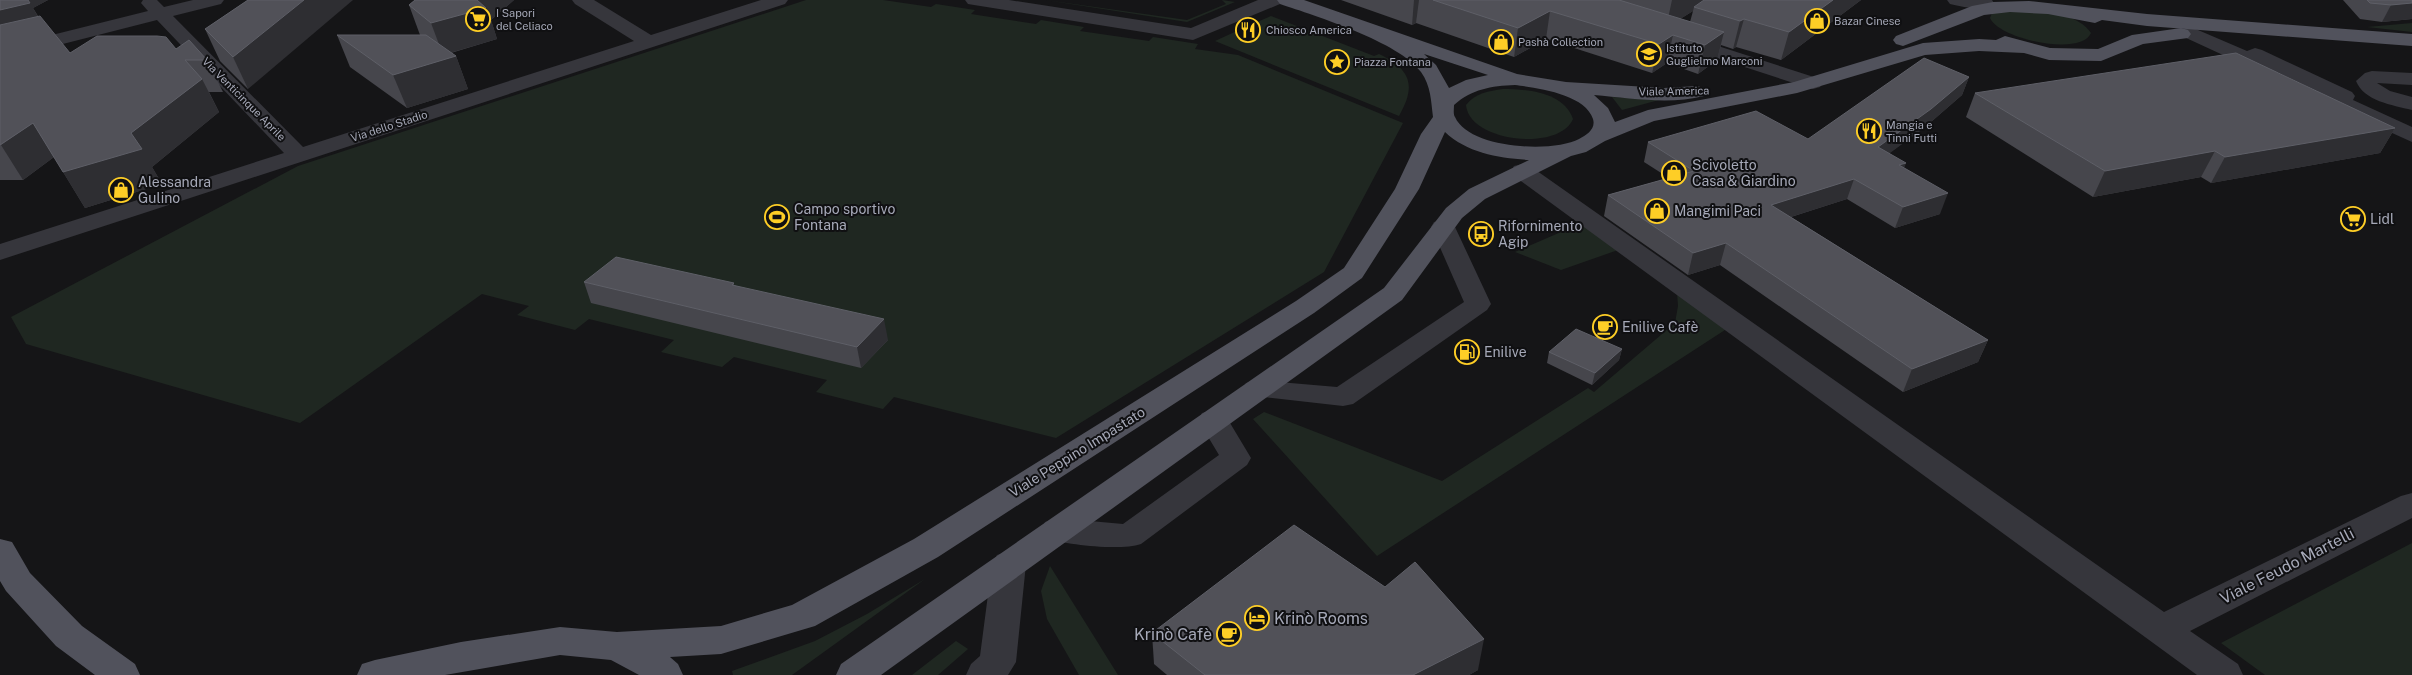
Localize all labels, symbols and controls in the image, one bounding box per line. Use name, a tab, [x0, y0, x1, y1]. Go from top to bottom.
supermarket icon: I Sapori del Celiaco	[465, 6, 491, 32]
place label: I Sapori del Celiaco	[496, 7, 553, 32]
shop icon: Bazar Cinese	[1804, 8, 1830, 34]
place label: Bazar Cinese	[1834, 15, 1901, 27]
restaurant icon: Chiosco America	[1235, 17, 1261, 43]
place label: Chiosco America	[1266, 24, 1352, 36]
shop icon: Pashà Collection	[1488, 29, 1514, 55]
place label: Pashà Collection	[1518, 36, 1603, 48]
school or university icon: Istituto Guglielmo Marconi	[1636, 41, 1662, 67]
place label: Istituto Guglielmo Marconi	[1666, 42, 1762, 67]
place icon: Piazza Fontana	[1324, 49, 1350, 75]
street label: Via Venticinque Aprile	[200, 55, 288, 143]
place label: Piazza Fontana	[1354, 56, 1431, 68]
street label: Viale America	[1639, 84, 1709, 98]
street label: Via dello Stadio	[349, 108, 429, 144]
restaurant icon: Mangia e Tinni Futti	[1856, 118, 1882, 144]
place label: Mangia e Tinni Futti	[1886, 119, 1937, 144]
place label: Scivoletto Casa & Giardino	[1692, 157, 1796, 189]
shop icon: Scivoletto Casa & Giardino	[1661, 160, 1687, 186]
place label: Alessandra Gulino	[138, 174, 211, 206]
shop icon: Alessandra Gulino	[108, 177, 134, 203]
shop icon: Mangimi Paci	[1644, 198, 1670, 224]
place label: Campo sportivo Fontana	[794, 201, 895, 233]
place label: Mangimi Paci	[1674, 203, 1761, 219]
sports icon: Campo sportivo Fontana	[764, 204, 790, 230]
supermarket icon: Lidl	[2340, 206, 2366, 232]
place label: Lidl	[2370, 211, 2394, 227]
place label: Rifornimento Agip	[1498, 218, 1582, 250]
bus stop icon: Rifornimento Agip	[1468, 221, 1494, 247]
cafe icon: Enilive Cafè	[1592, 314, 1618, 340]
place label: Enilive Cafè	[1622, 319, 1698, 335]
fuel station icon: Enilive	[1454, 339, 1480, 365]
place label: Enilive	[1484, 344, 1527, 360]
street label: Viale Peppino Impastato	[1006, 404, 1148, 500]
street label: Viale Feudo Martelli	[2217, 524, 2357, 608]
hotel icon: Krinò Rooms	[1244, 605, 1270, 631]
place label: Krinò Rooms	[1274, 609, 1368, 628]
cafe icon: Krinò Cafè	[1216, 621, 1242, 647]
place label: Krinò Cafè	[1134, 625, 1212, 644]

